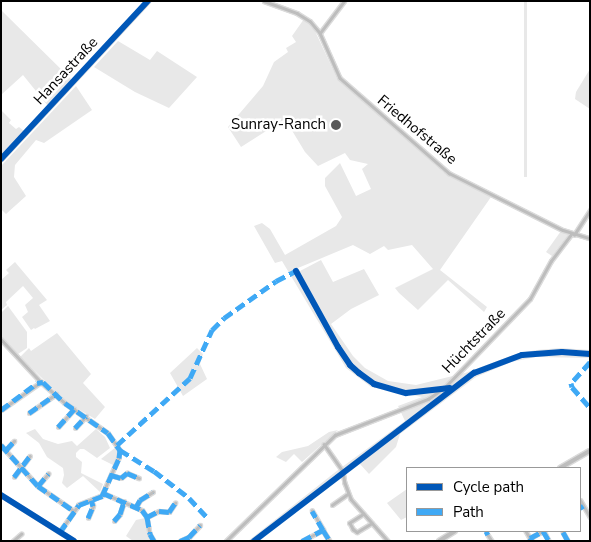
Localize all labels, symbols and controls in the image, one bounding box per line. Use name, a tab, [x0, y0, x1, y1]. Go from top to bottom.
street label: Hansastraße	[30, 33, 102, 109]
street label: Friedhofstraße	[374, 92, 460, 168]
place label: Sunray-Ranch	[231, 116, 326, 134]
marker: Sunray-Ranch	[330, 119, 342, 131]
street label: Hüchtstraße	[439, 305, 509, 377]
legend	[406, 467, 581, 532]
text: Cycle path	[453, 477, 524, 497]
text: Path	[453, 502, 484, 522]

